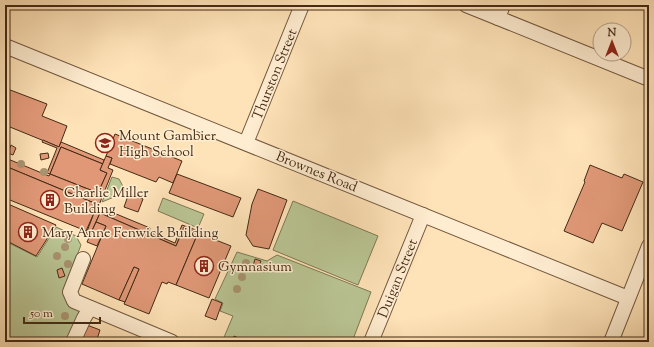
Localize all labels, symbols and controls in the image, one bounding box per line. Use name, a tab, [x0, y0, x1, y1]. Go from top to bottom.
north arrow	[592, 22, 632, 62]
text: N	[607, 25, 617, 41]
street label: Thurston Street	[248, 26, 303, 123]
place label: Mount Gambier High School	[119, 127, 217, 163]
school or university icon: Mount Gambier High School	[94, 132, 116, 154]
street label: Brownes Road	[272, 147, 360, 198]
place label: Charlie Miller Building	[64, 184, 149, 220]
building icon: Charlie Miller Building	[39, 189, 61, 211]
building icon: Mary Anne Fenwick Building	[17, 221, 39, 243]
place label: Mary Anne Fenwick Building	[42, 224, 218, 244]
street label: Duigan Street	[374, 236, 424, 321]
building icon: Gymnasium	[193, 255, 215, 277]
place label: Gymnasium	[218, 258, 292, 278]
scale bar	[24, 299, 100, 325]
text: 50 m	[29, 305, 53, 323]

